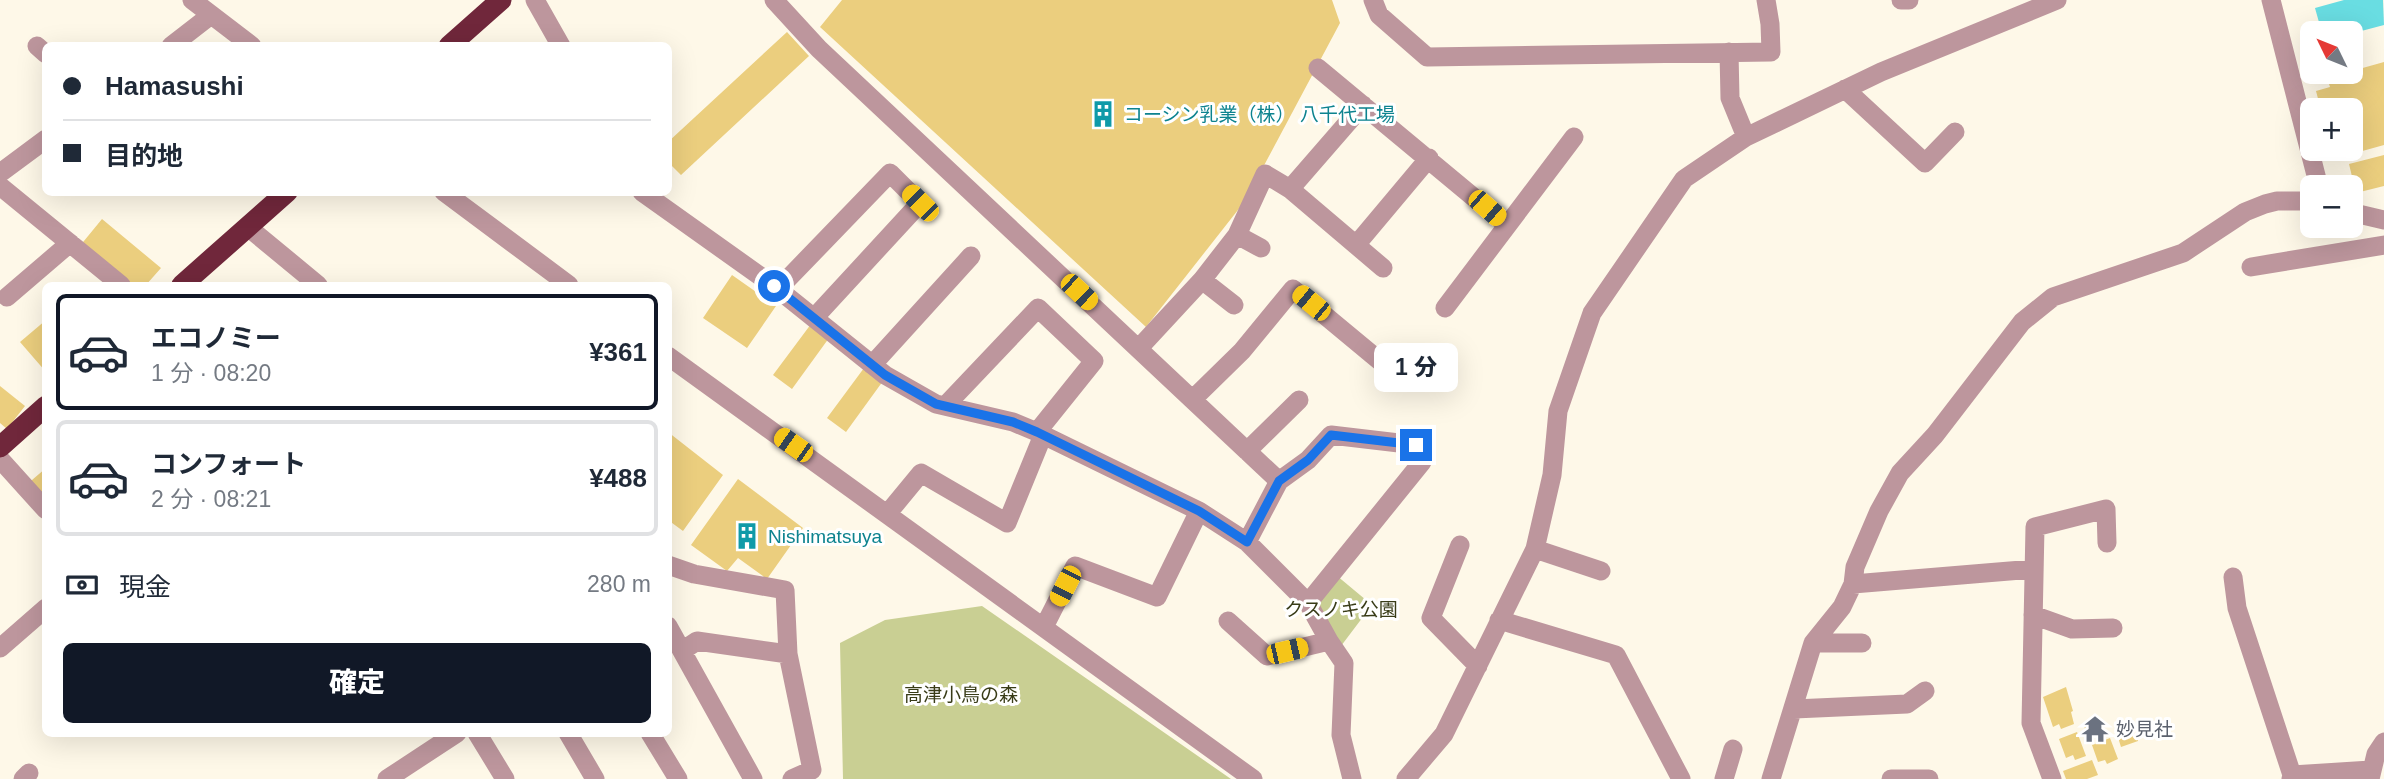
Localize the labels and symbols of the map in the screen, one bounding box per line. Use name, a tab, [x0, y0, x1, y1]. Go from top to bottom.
north arrow	[2300, 21, 2362, 84]
building icon: コーシン乳業（株） 八千代工場	[1088, 99, 1118, 129]
place label: コーシン乳業（株） 八千代工場	[1124, 104, 1395, 125]
car	[898, 181, 943, 225]
car	[1465, 186, 1510, 230]
route start	[758, 270, 790, 302]
car	[1057, 270, 1102, 314]
car	[1289, 282, 1334, 324]
callout: 1 分	[1374, 344, 1458, 392]
car	[770, 424, 817, 466]
route end	[1400, 429, 1432, 461]
building icon: Nishimatsuya	[732, 521, 762, 551]
place label: Nishimatsuya	[768, 526, 882, 547]
car	[1047, 563, 1084, 609]
park label: クスノキ公園	[1284, 599, 1398, 620]
car	[1265, 636, 1310, 666]
park label: 高津小鳥の森	[904, 684, 1018, 705]
temple icon: 妙見社	[2080, 714, 2110, 744]
place label: 妙見社	[2116, 719, 2173, 740]

